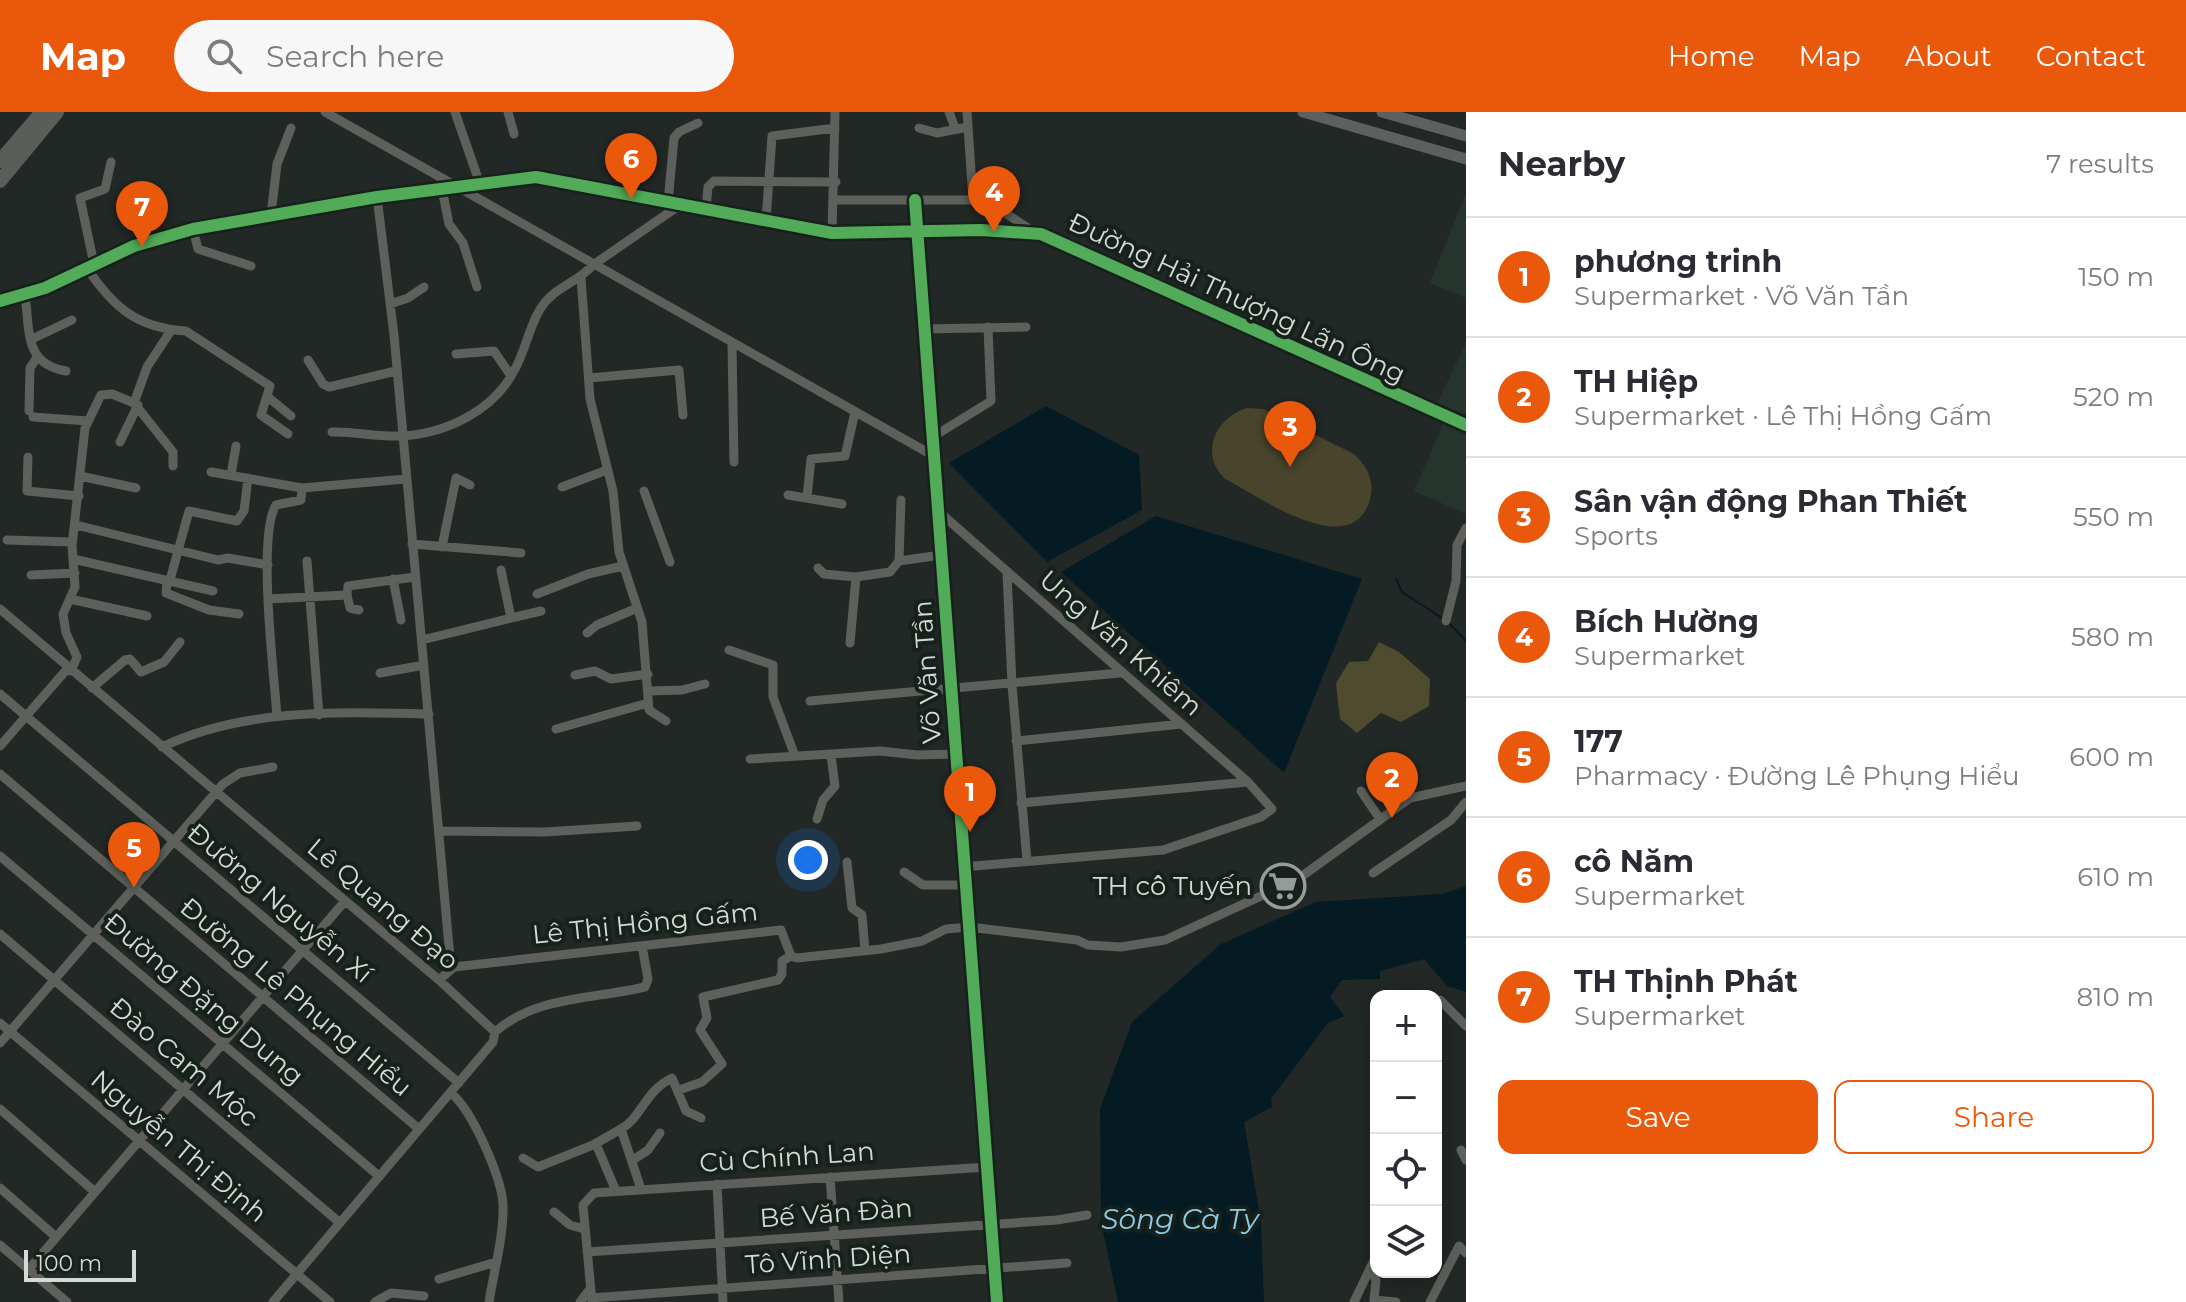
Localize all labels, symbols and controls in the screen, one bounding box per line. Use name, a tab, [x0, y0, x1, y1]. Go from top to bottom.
search box	[174, 20, 734, 92]
text: Map	[40, 33, 126, 80]
icon: search	[202, 34, 246, 78]
text: Search here	[266, 38, 444, 75]
text: Home	[1668, 39, 1755, 73]
text: Map	[1799, 39, 1861, 73]
text: About	[1905, 39, 1992, 73]
text: Contact	[2036, 39, 2146, 73]
pin: 6	[605, 133, 657, 199]
text: Nearby	[1498, 143, 1625, 185]
text: 7 results	[2046, 148, 2154, 180]
pin: 4	[968, 166, 1020, 232]
pin: 7	[116, 181, 168, 247]
street label: Đường Hải Thượng Lãn Ông	[1064, 206, 1410, 390]
text: phương trinh	[1574, 243, 1782, 280]
text: 1	[1519, 261, 1529, 293]
text: 150 m	[2078, 261, 2154, 293]
text: Supermarket · Võ Văn Tần	[1574, 280, 1909, 312]
text: TH Hiệp	[1574, 363, 1698, 400]
text: 2	[1516, 381, 1532, 413]
text: 520 m	[2073, 381, 2154, 413]
text: Supermarket · Lê Thị Hồng Gấm	[1574, 400, 1992, 432]
pin: 3	[1264, 401, 1316, 467]
text: Sân vận động Phan Thiết	[1574, 483, 1967, 520]
text: 3	[1516, 501, 1532, 533]
text: 550 m	[2073, 501, 2154, 533]
text: Sports	[1574, 520, 1658, 552]
street label: Ung Văn Khiêm	[1033, 563, 1209, 723]
street label: Võ Văn Tần	[906, 599, 948, 745]
text: Bích Hường	[1574, 603, 1759, 640]
text: 4	[1515, 621, 1533, 653]
text: 580 m	[2071, 621, 2154, 653]
text: Supermarket	[1574, 640, 1745, 672]
text: 177	[1574, 723, 1623, 760]
text: 5	[1516, 741, 1532, 773]
text: 600 m	[2069, 741, 2154, 773]
pin: 2	[1366, 752, 1418, 818]
text: Pharmacy · Đường Lê Phụng Hiểu	[1574, 760, 2020, 792]
pin: 1	[944, 766, 996, 832]
street label: Đường Nguyễn Xí	[181, 816, 380, 990]
pin: 5	[108, 822, 160, 888]
street label: Lê Quang Đạo	[301, 831, 465, 977]
your location	[788, 840, 828, 880]
text: cô Năm	[1574, 843, 1694, 880]
text: 6	[1516, 861, 1532, 893]
text: 610 m	[2077, 861, 2154, 893]
supermarket icon: TH cô Tuyến	[1259, 862, 1307, 910]
place label: TH cô Tuyến	[1093, 870, 1252, 902]
text: Supermarket	[1574, 880, 1745, 912]
street label: Đường Lê Phụng Hiểu	[174, 891, 418, 1103]
street label: Lê Thị Hồng Gấm	[531, 895, 759, 951]
street label: Đường Đặng Dung	[98, 906, 310, 1092]
text: TH Thịnh Phát	[1574, 963, 1798, 1000]
text: 7	[1516, 981, 1532, 1013]
text: 810 m	[2076, 981, 2154, 1013]
map controls	[1370, 990, 1442, 1278]
button: +	[1370, 990, 1442, 1062]
street label: Đào Cam Mộc	[103, 991, 265, 1133]
text: Supermarket	[1574, 1000, 1745, 1032]
button: −	[1370, 1062, 1442, 1134]
street label: Nguyễn Thị Định	[84, 1063, 274, 1229]
button: Save	[1498, 1080, 1818, 1154]
button: Share	[1834, 1080, 2154, 1154]
button: locate	[1370, 1134, 1442, 1206]
street label: Cù Chính Lan	[698, 1135, 876, 1179]
street label: Bế Văn Đàn	[759, 1192, 913, 1234]
water label: Sông Cà Ty	[1101, 1202, 1260, 1236]
button: layers	[1370, 1206, 1442, 1278]
street label: Tô Vĩnh Diện	[744, 1237, 912, 1281]
scale bar	[24, 1246, 136, 1282]
text: 100 m	[36, 1250, 102, 1277]

